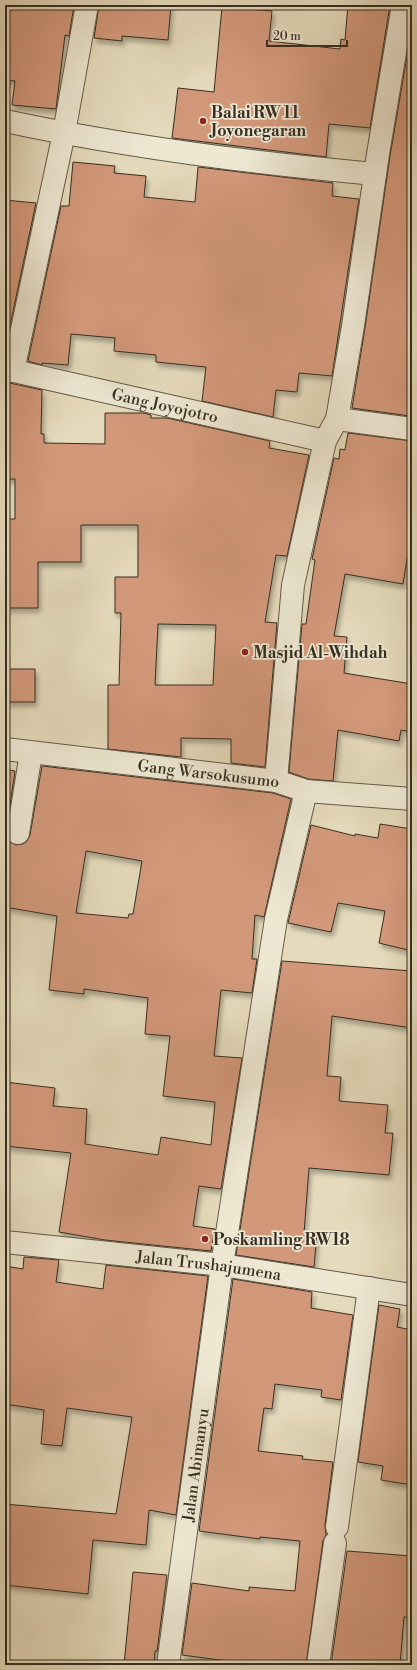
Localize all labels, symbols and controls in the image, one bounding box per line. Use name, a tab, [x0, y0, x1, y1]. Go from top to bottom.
scale bar	[267, 22, 347, 48]
text: 20 m	[273, 29, 301, 44]
place label: Balai RW 11 Joyonegaran	[209, 103, 306, 141]
marker: Balai RW 11 Joyonegaran	[198, 116, 208, 126]
street label: Gang Joyojotro	[110, 384, 220, 428]
place label: Masjid Al-Wihdah	[253, 643, 388, 663]
marker: Masjid Al-Wihdah	[240, 647, 250, 657]
street label: Gang Warsokusumo	[136, 756, 281, 792]
place label: Poskamling RW18	[213, 1230, 350, 1250]
marker: Poskamling RW18	[200, 1234, 210, 1244]
street label: Jalan Trushajumena	[134, 1247, 284, 1285]
street label: Jalan Abimanyu	[178, 1407, 214, 1524]

